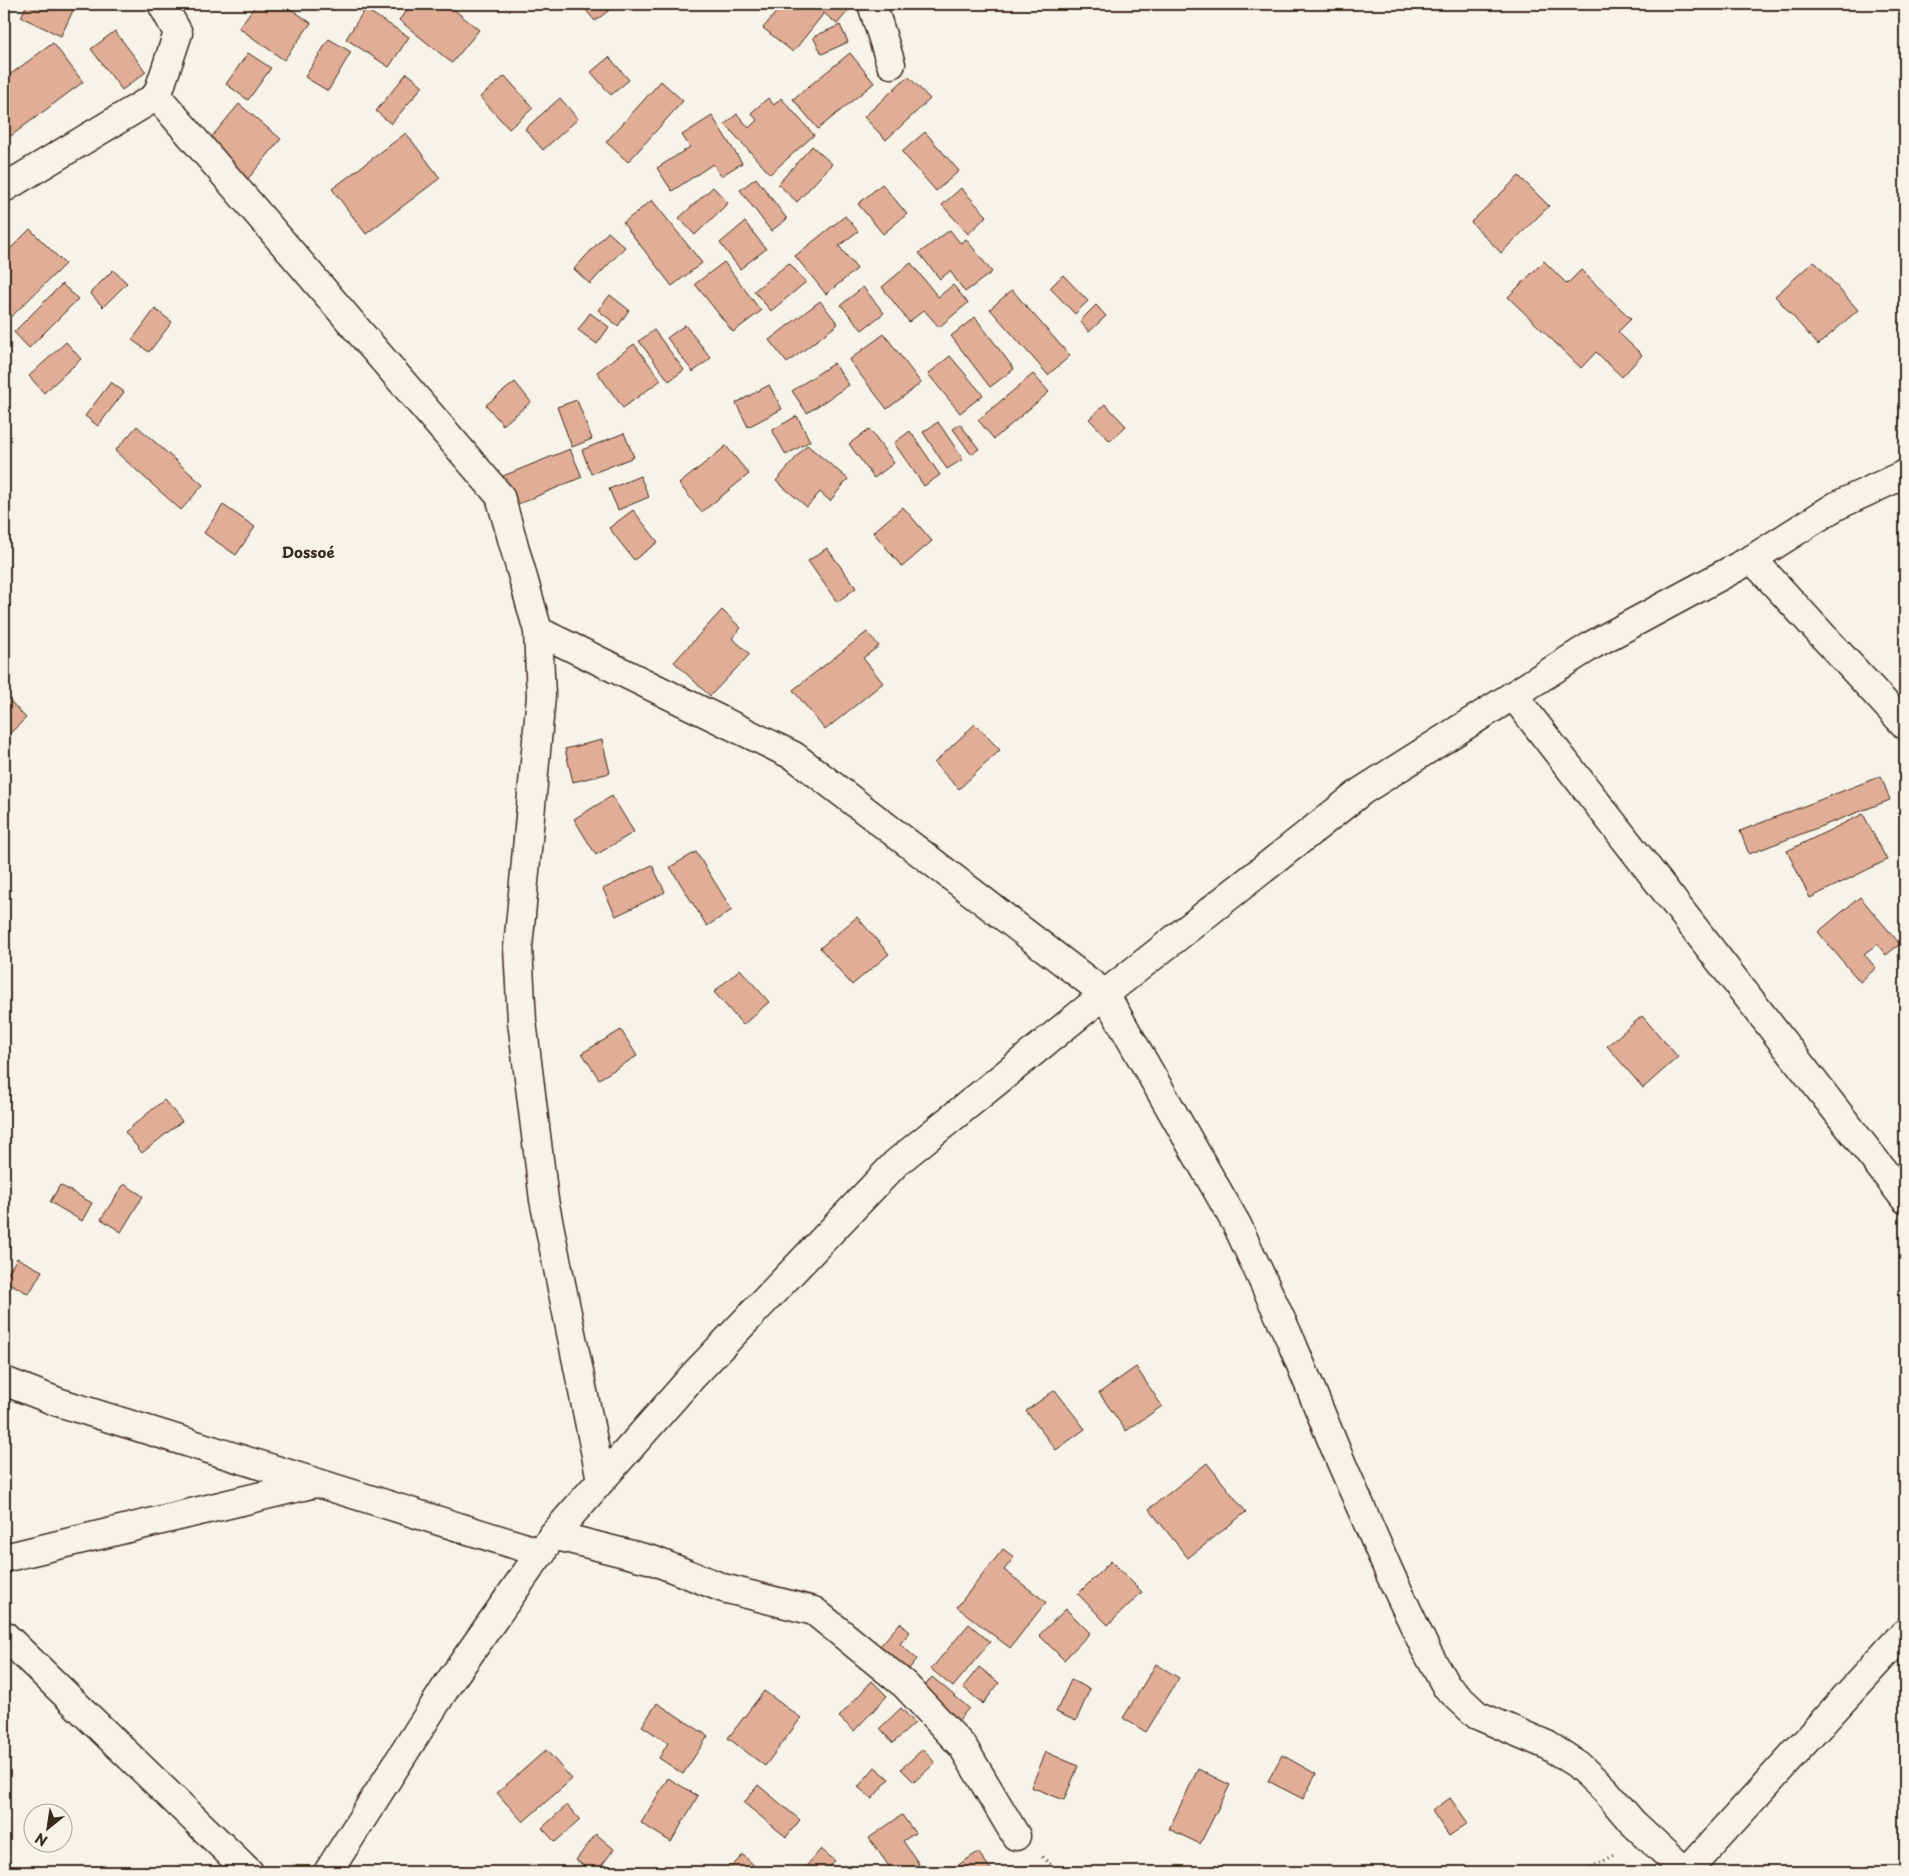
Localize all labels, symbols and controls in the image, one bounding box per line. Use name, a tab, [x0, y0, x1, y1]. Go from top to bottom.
district label: Dossoé	[281, 540, 335, 563]
north arrow	[22, 1804, 72, 1854]
text: N	[31, 1828, 51, 1852]

